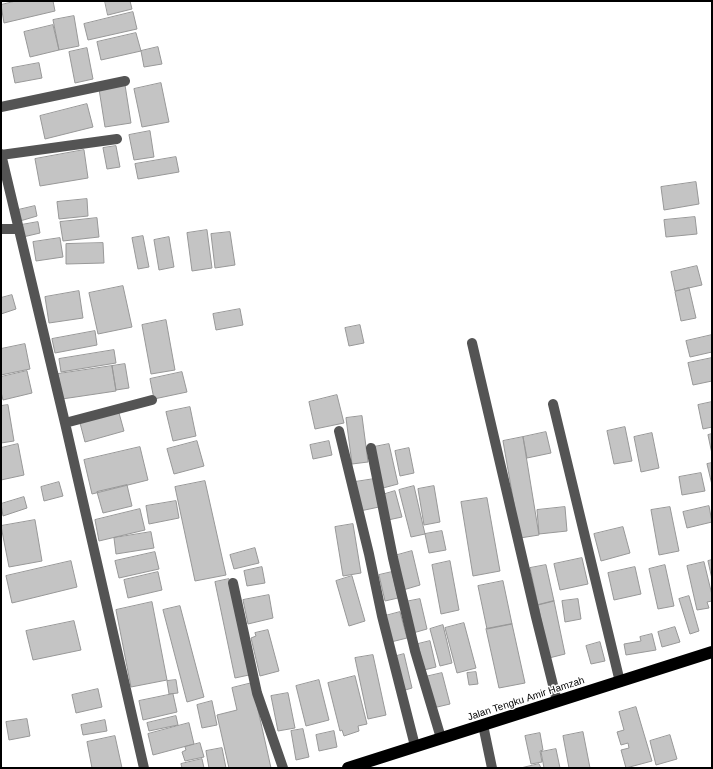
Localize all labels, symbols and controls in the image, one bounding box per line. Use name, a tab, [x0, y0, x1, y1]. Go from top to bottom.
street label: Jalan Tengku Amir Hamzah	[466, 674, 586, 724]

